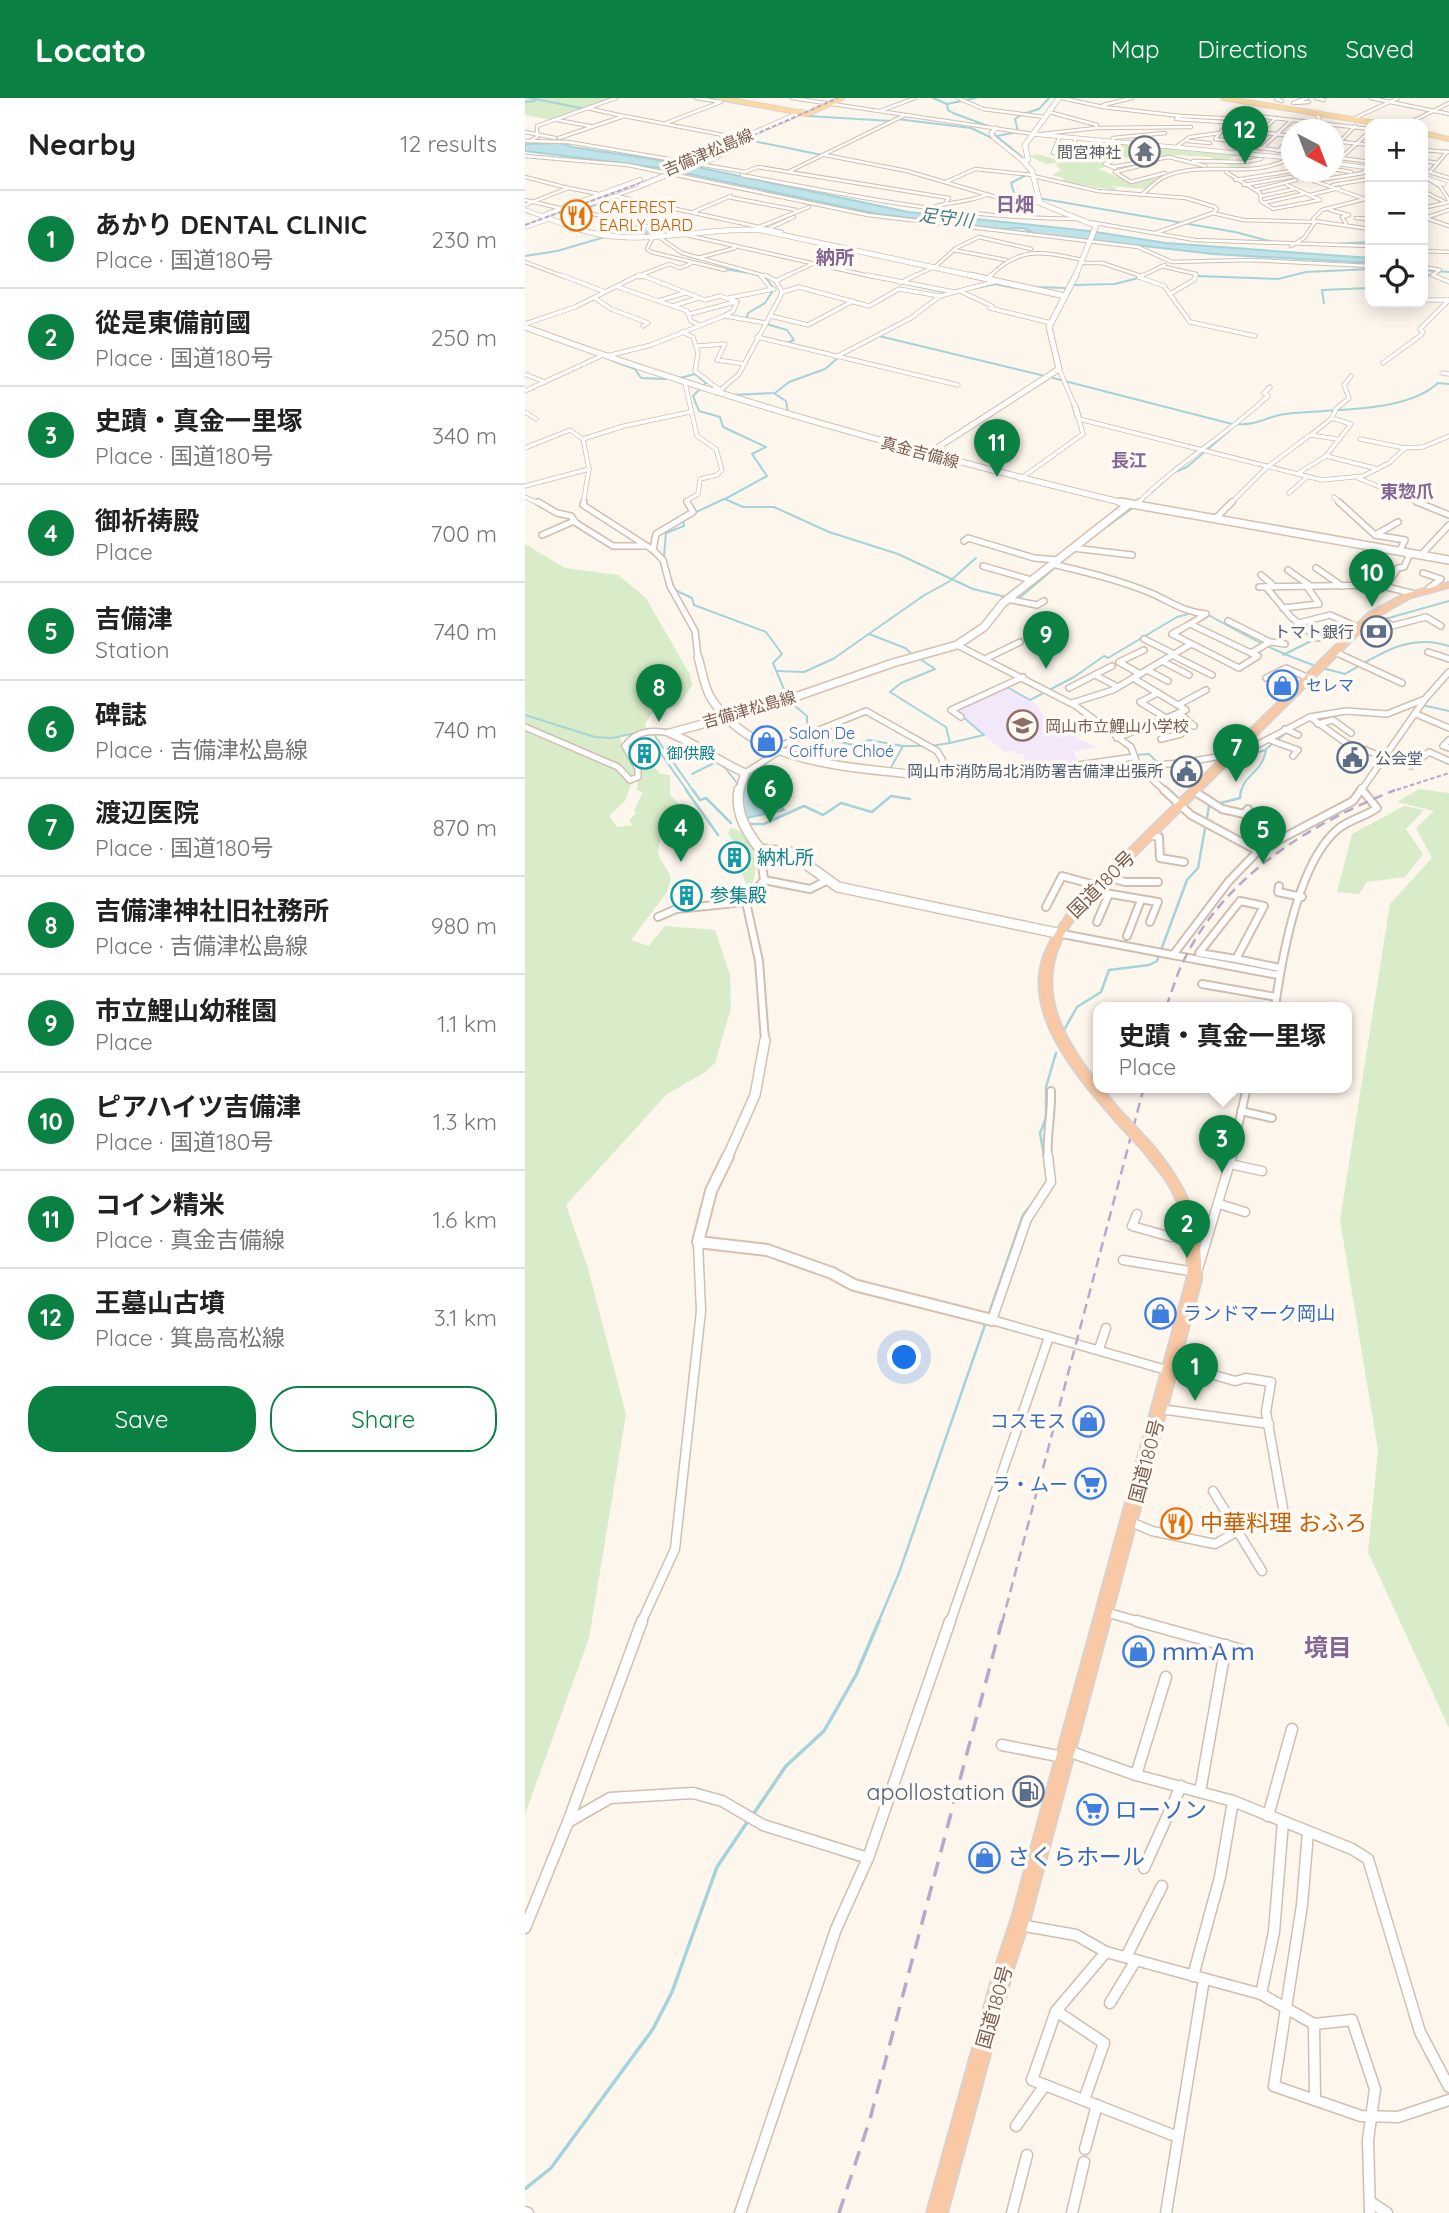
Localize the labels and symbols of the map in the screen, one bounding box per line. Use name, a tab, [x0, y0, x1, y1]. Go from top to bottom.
pin: 12	[1222, 106, 1268, 164]
north arrow	[1281, 119, 1344, 182]
street label: 吉備津松島線	[660, 124, 756, 180]
temple icon: 間宮神社	[1127, 135, 1161, 169]
place label: 間宮神社	[1057, 142, 1121, 162]
district label: 日畑	[996, 192, 1034, 216]
place label: CAFEREST EARLY BARD	[599, 197, 693, 235]
restaurant icon: CAFEREST EARLY BARD	[559, 199, 593, 233]
water label: 足守川	[918, 203, 976, 232]
district label: 納所	[816, 245, 854, 269]
pin: 11	[974, 419, 1020, 477]
street label: 真金吉備線	[879, 432, 961, 472]
district label: 長江	[1111, 449, 1147, 472]
district label: 東惣爪	[1380, 480, 1434, 503]
pin: 10	[1349, 549, 1395, 607]
pin: 9	[1023, 611, 1069, 669]
bank icon: トマト銀行	[1360, 615, 1394, 649]
place label: トマト銀行	[1274, 622, 1354, 642]
pin: 8	[636, 664, 682, 722]
shop icon: セレマ	[1266, 668, 1300, 702]
place label: セレマ	[1306, 675, 1354, 695]
street label: 吉備津松島線	[700, 686, 798, 732]
school or university icon: 岡山市立鯉山小学校	[1005, 709, 1039, 743]
place label: 岡山市立鯉山小学校	[1045, 716, 1189, 736]
place label: Salon De Coiffure Chloé	[789, 723, 894, 761]
pin: 7	[1213, 724, 1259, 782]
shop icon: Salon De Coiffure Chloé	[749, 725, 783, 759]
building icon: 御供殿	[627, 736, 661, 770]
public building icon: 公会堂	[1335, 741, 1369, 775]
place label: 御供殿	[667, 743, 715, 763]
place label: 公会堂	[1375, 748, 1423, 768]
public building icon: 岡山市消防局北消防署吉備津出張所	[1169, 754, 1203, 788]
place label: 岡山市消防局北消防署吉備津出張所	[907, 761, 1163, 781]
pin: 6	[747, 765, 793, 823]
pin: 4	[658, 804, 704, 862]
pin: 5	[1240, 806, 1286, 864]
building icon: 納札所	[717, 840, 751, 874]
place label: 納札所	[757, 845, 814, 869]
street label: 国道180号	[1062, 845, 1140, 923]
building icon: 参集殿	[670, 878, 704, 912]
place label: 参集殿	[710, 883, 767, 907]
pin: 3	[1199, 1115, 1245, 1173]
pin: 2	[1164, 1200, 1210, 1258]
shop icon: ランドマーク岡山	[1143, 1296, 1177, 1330]
place label: ランドマーク岡山	[1183, 1301, 1335, 1325]
your location	[887, 1340, 921, 1374]
pin: 1	[1172, 1343, 1218, 1401]
shop icon: コスモス	[1072, 1404, 1106, 1438]
place label: コスモス	[990, 1409, 1066, 1433]
street label: 国道180号	[1123, 1417, 1169, 1505]
supermarket icon: ラ・ムー	[1074, 1467, 1108, 1501]
place label: ラ・ムー	[992, 1472, 1068, 1496]
restaurant icon: 中華料理 おふろ	[1160, 1506, 1194, 1540]
place label: 中華料理 おふろ	[1200, 1508, 1367, 1537]
district label: 境目	[1304, 1632, 1352, 1662]
shop icon: ｍｍＡｍ	[1122, 1635, 1156, 1669]
place label: ｍｍＡｍ	[1162, 1637, 1254, 1666]
fuel station icon: apollostation	[1011, 1775, 1045, 1809]
place label: apollostation	[867, 1777, 1005, 1806]
supermarket icon: ローソン	[1075, 1793, 1109, 1827]
place label: ローソン	[1115, 1795, 1207, 1824]
shop icon: さくらホール	[967, 1840, 1001, 1874]
place label: さくらホール	[1007, 1842, 1145, 1871]
street label: 国道180号	[971, 1963, 1017, 2051]

